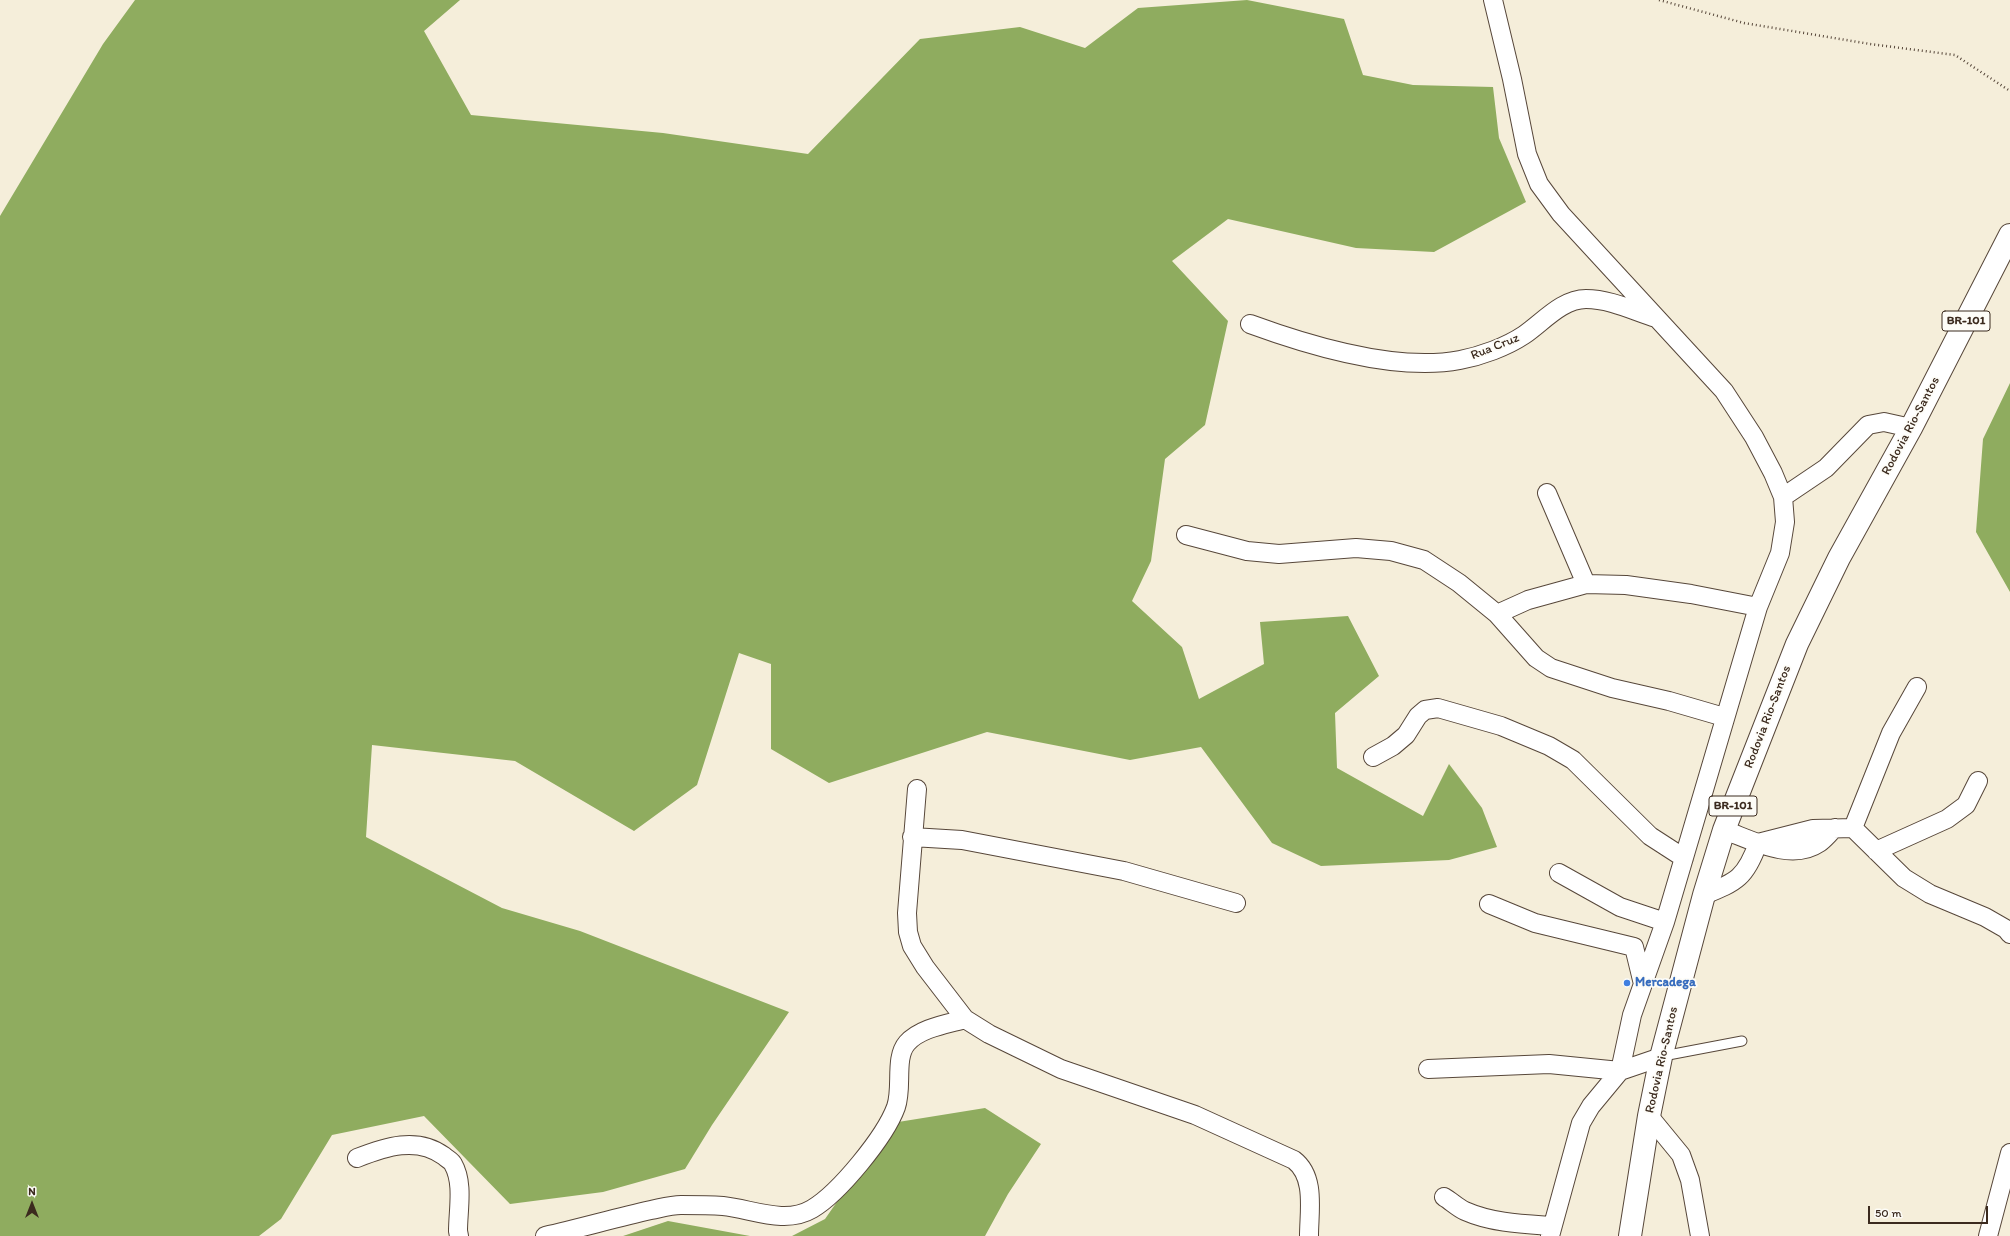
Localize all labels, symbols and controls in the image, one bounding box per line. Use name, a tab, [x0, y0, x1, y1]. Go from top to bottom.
road number: BR-101	[1942, 311, 1990, 331]
street label: Rua Cruz	[1468, 330, 1522, 364]
street label: Rodovia Rio-Santos	[1879, 374, 1943, 478]
street label: Rodovia Rio-Santos	[1741, 663, 1795, 771]
road number: BR-101	[1709, 796, 1757, 816]
place label: Mercadega	[1635, 975, 1696, 991]
marker: Mercadega	[1622, 978, 1632, 988]
street label: Rodovia Rio-Santos	[1642, 1005, 1682, 1115]
north arrow	[12, 1184, 52, 1224]
text: N	[28, 1185, 36, 1198]
scale bar	[1870, 1198, 1990, 1224]
text: 50 m	[1875, 1206, 1901, 1220]

